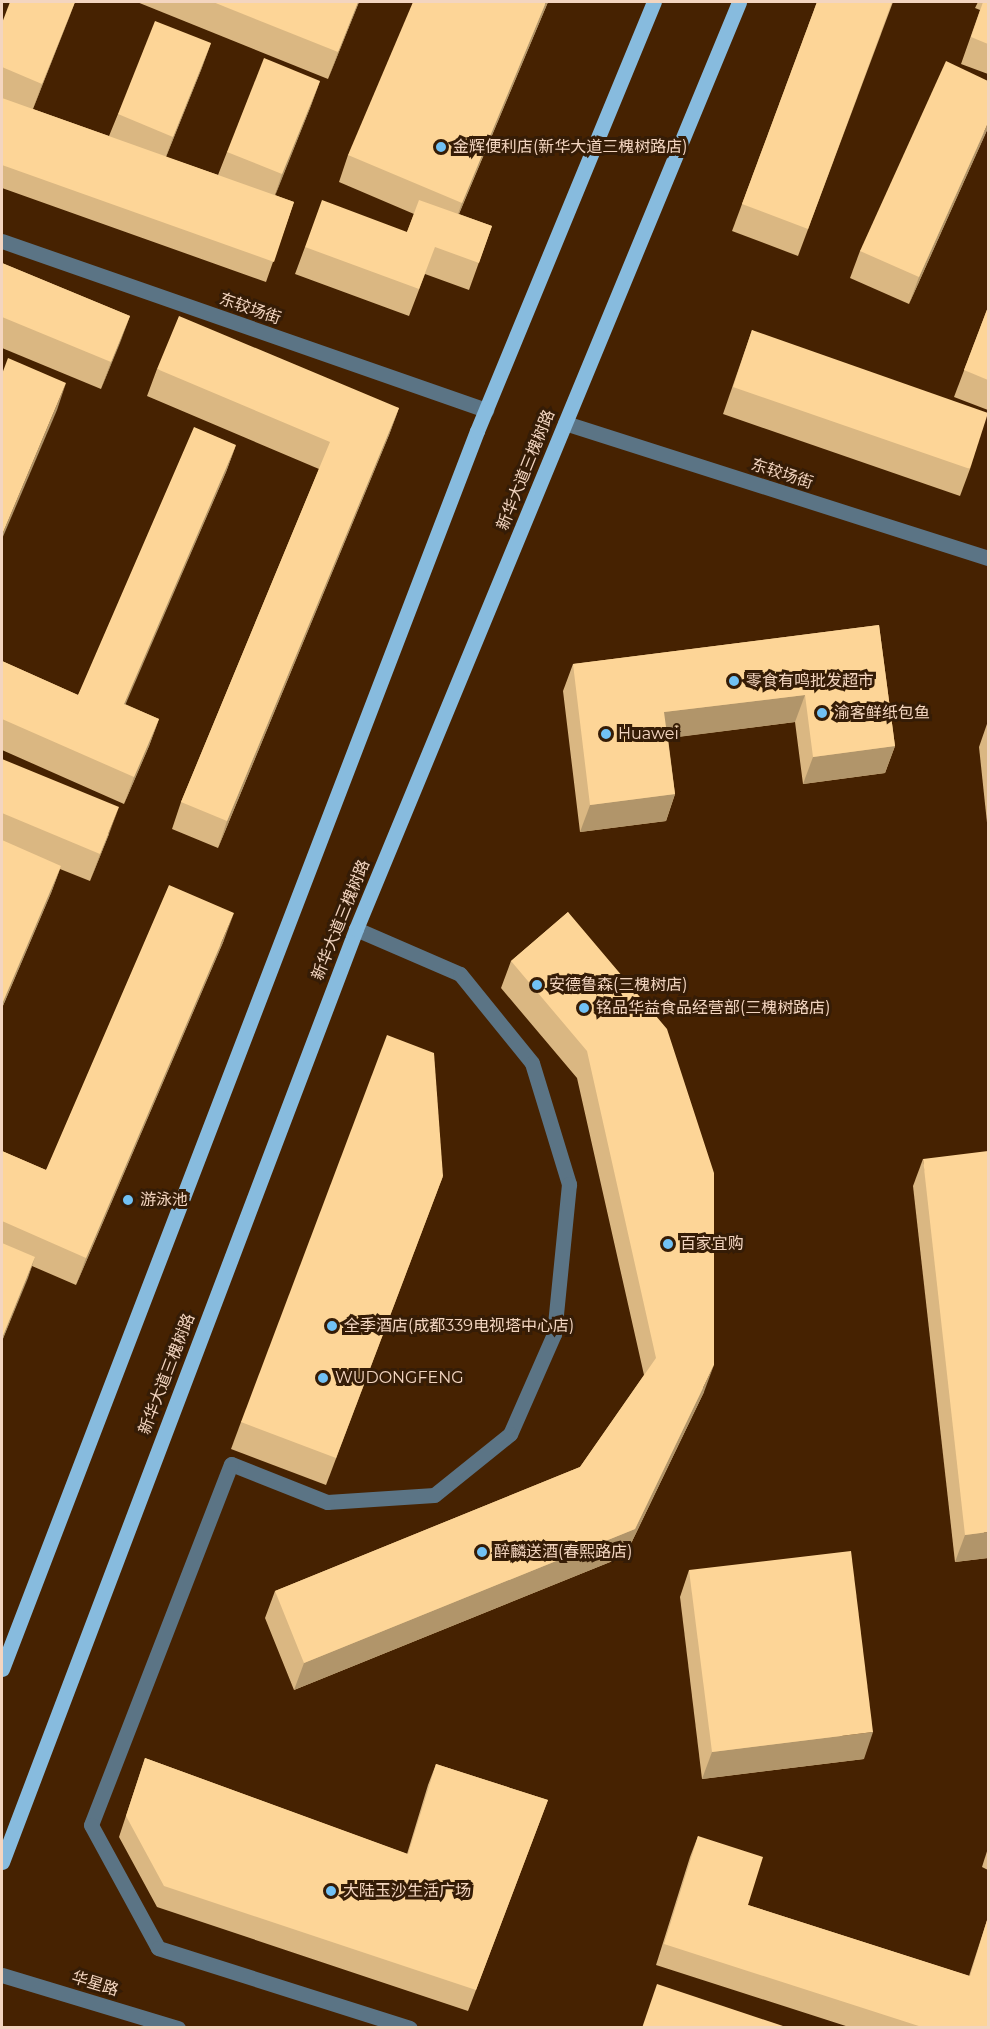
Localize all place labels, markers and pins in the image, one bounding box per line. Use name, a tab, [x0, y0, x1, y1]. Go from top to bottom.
place label: 金辉便利店(新华大道三槐树路店)	[453, 137, 688, 157]
marker: 金辉便利店(新华大道三槐树路店)	[434, 140, 448, 154]
place label: 零食有鸣批发超市	[746, 671, 874, 691]
marker: 零食有鸣批发超市	[727, 674, 741, 688]
place label: 渝客鲜纸包鱼	[834, 703, 930, 723]
marker: 渝客鲜纸包鱼	[815, 706, 829, 720]
place label: Huawei	[618, 724, 679, 744]
marker: Huawei	[599, 727, 613, 741]
place label: 安德鲁森(三槐树店)	[549, 975, 688, 995]
marker: 安德鲁森(三槐树店)	[530, 978, 544, 992]
place label: 铭品华益食品经营部(三槐树路店)	[596, 998, 831, 1018]
marker: 铭品华益食品经营部(三槐树路店)	[577, 1001, 591, 1015]
place label: 游泳池	[140, 1190, 188, 1210]
marker: 游泳池	[121, 1193, 135, 1207]
place label: 百家宜购	[680, 1234, 744, 1254]
marker: 百家宜购	[661, 1237, 675, 1251]
place label: 全季酒店(成都339电视塔中心店)	[344, 1316, 574, 1336]
marker: 全季酒店(成都339电视塔中心店)	[325, 1319, 339, 1333]
place label: WUDONGFENG	[335, 1368, 464, 1388]
marker: WUDONGFENG	[316, 1371, 330, 1385]
place label: 醉麟送酒(春熙路店)	[494, 1542, 633, 1562]
marker: 醉麟送酒(春熙路店)	[475, 1545, 489, 1559]
place label: 大陆玉沙生活广场	[343, 1881, 471, 1901]
marker: 大陆玉沙生活广场	[324, 1884, 338, 1898]

